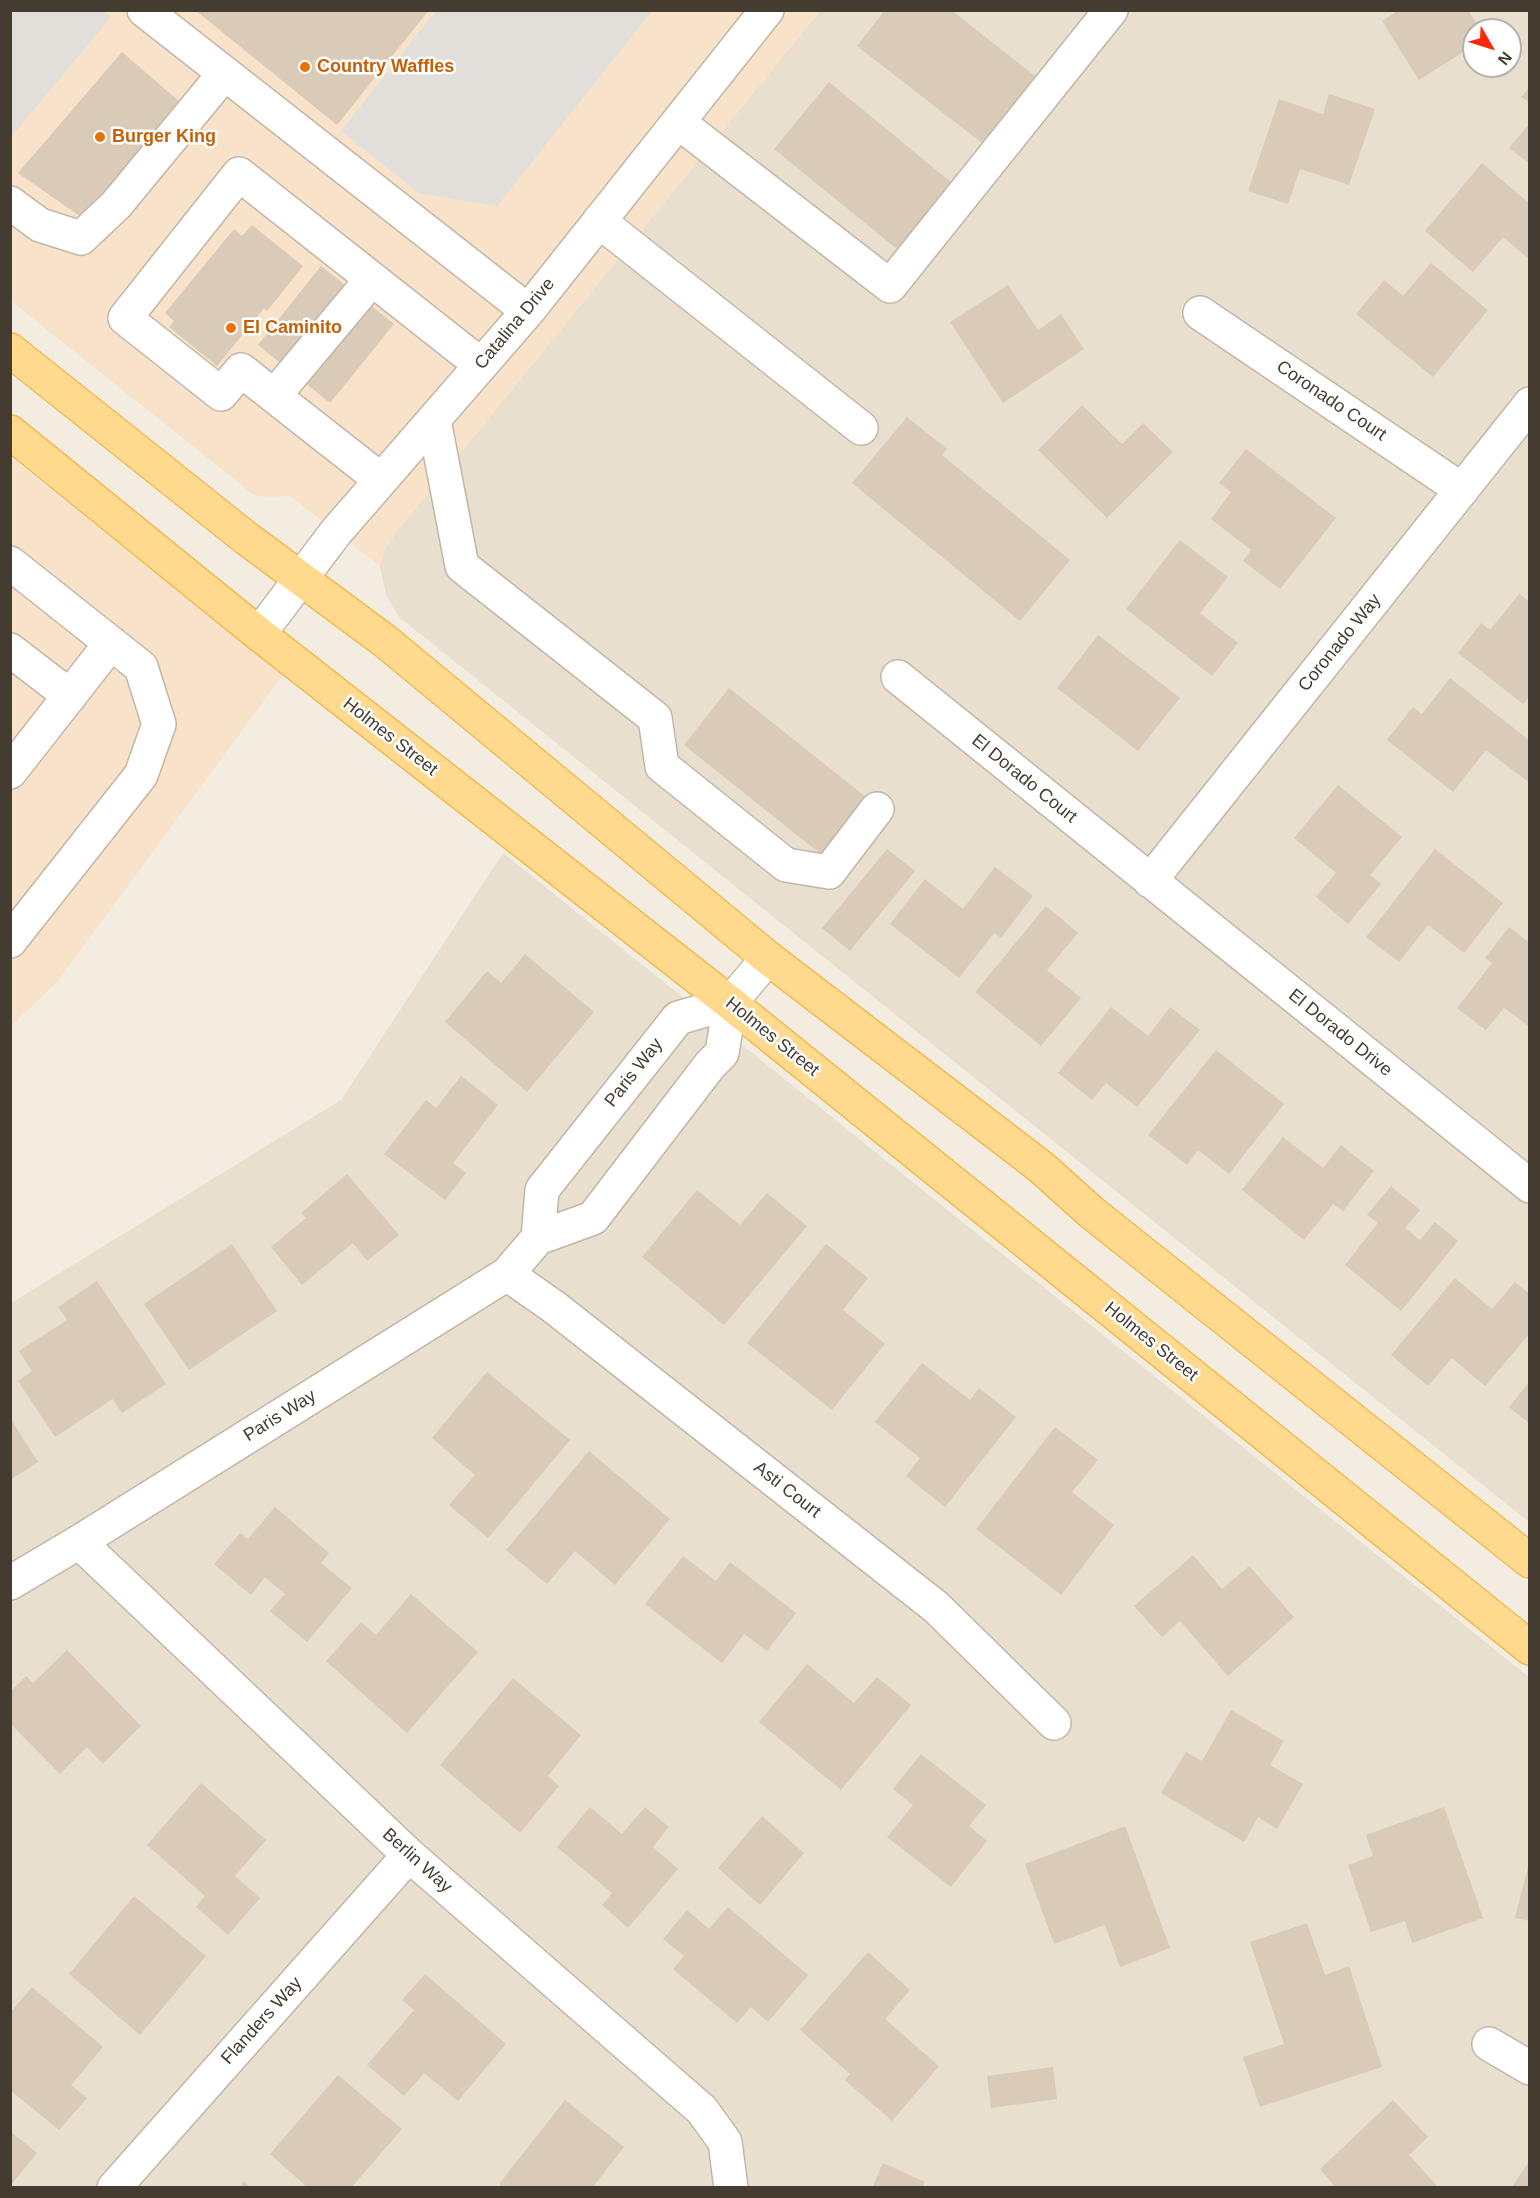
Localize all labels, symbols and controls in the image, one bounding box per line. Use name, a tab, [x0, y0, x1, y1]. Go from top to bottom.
north arrow	[1462, 18, 1522, 78]
text: N	[1495, 49, 1515, 68]
place label: Country Waffles	[317, 56, 454, 78]
marker: Country Waffles	[298, 60, 312, 74]
place label: Burger King	[112, 126, 216, 148]
marker: Burger King	[93, 130, 107, 144]
street label: Catalina Drive	[470, 274, 560, 374]
place label: El Caminito	[243, 317, 342, 339]
marker: El Caminito	[224, 321, 238, 335]
street label: Coronado Court	[1272, 356, 1390, 446]
street label: Coronado Way	[1294, 590, 1386, 696]
street label: Holmes Street	[338, 693, 442, 781]
street label: El Dorado Court	[967, 730, 1081, 828]
street label: El Dorado Drive	[1284, 985, 1396, 1081]
street label: Holmes Street	[721, 993, 823, 1081]
street label: Paris Way	[600, 1034, 668, 1112]
street label: Holmes Street	[1100, 1298, 1202, 1386]
street label: Paris Way	[240, 1385, 320, 1447]
street label: Asti Court	[749, 1457, 825, 1523]
street label: Berlin Way	[378, 1824, 456, 1898]
street label: Flanders Way	[217, 1973, 307, 2069]

